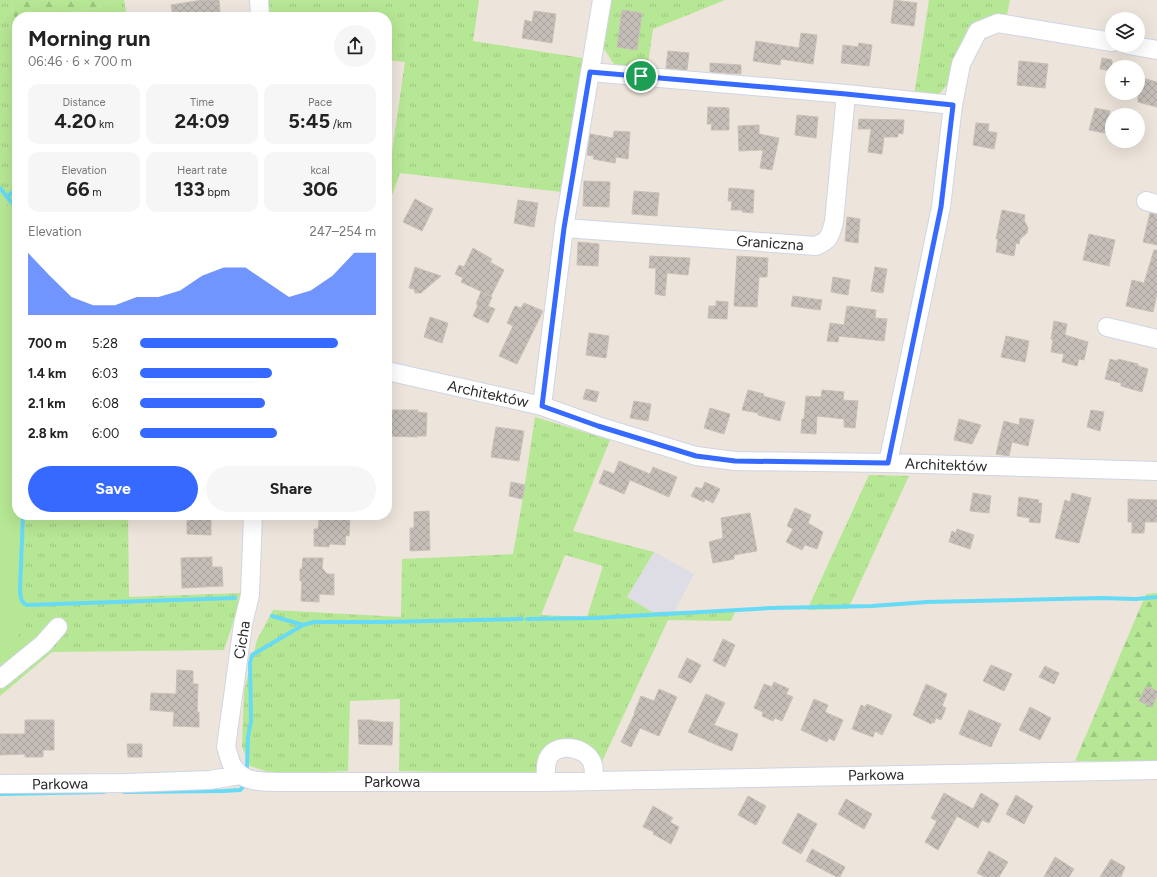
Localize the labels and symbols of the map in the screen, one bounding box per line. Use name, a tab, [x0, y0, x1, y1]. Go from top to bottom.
pin	[624, 59, 658, 93]
street label: Graniczna	[736, 232, 804, 254]
street label: Architektów	[446, 377, 530, 411]
street label: Architektów	[905, 455, 988, 475]
street label: Cicha	[230, 620, 254, 660]
street label: Parkowa	[848, 766, 904, 784]
street label: Parkowa	[364, 773, 420, 791]
street label: Parkowa	[32, 775, 88, 793]

